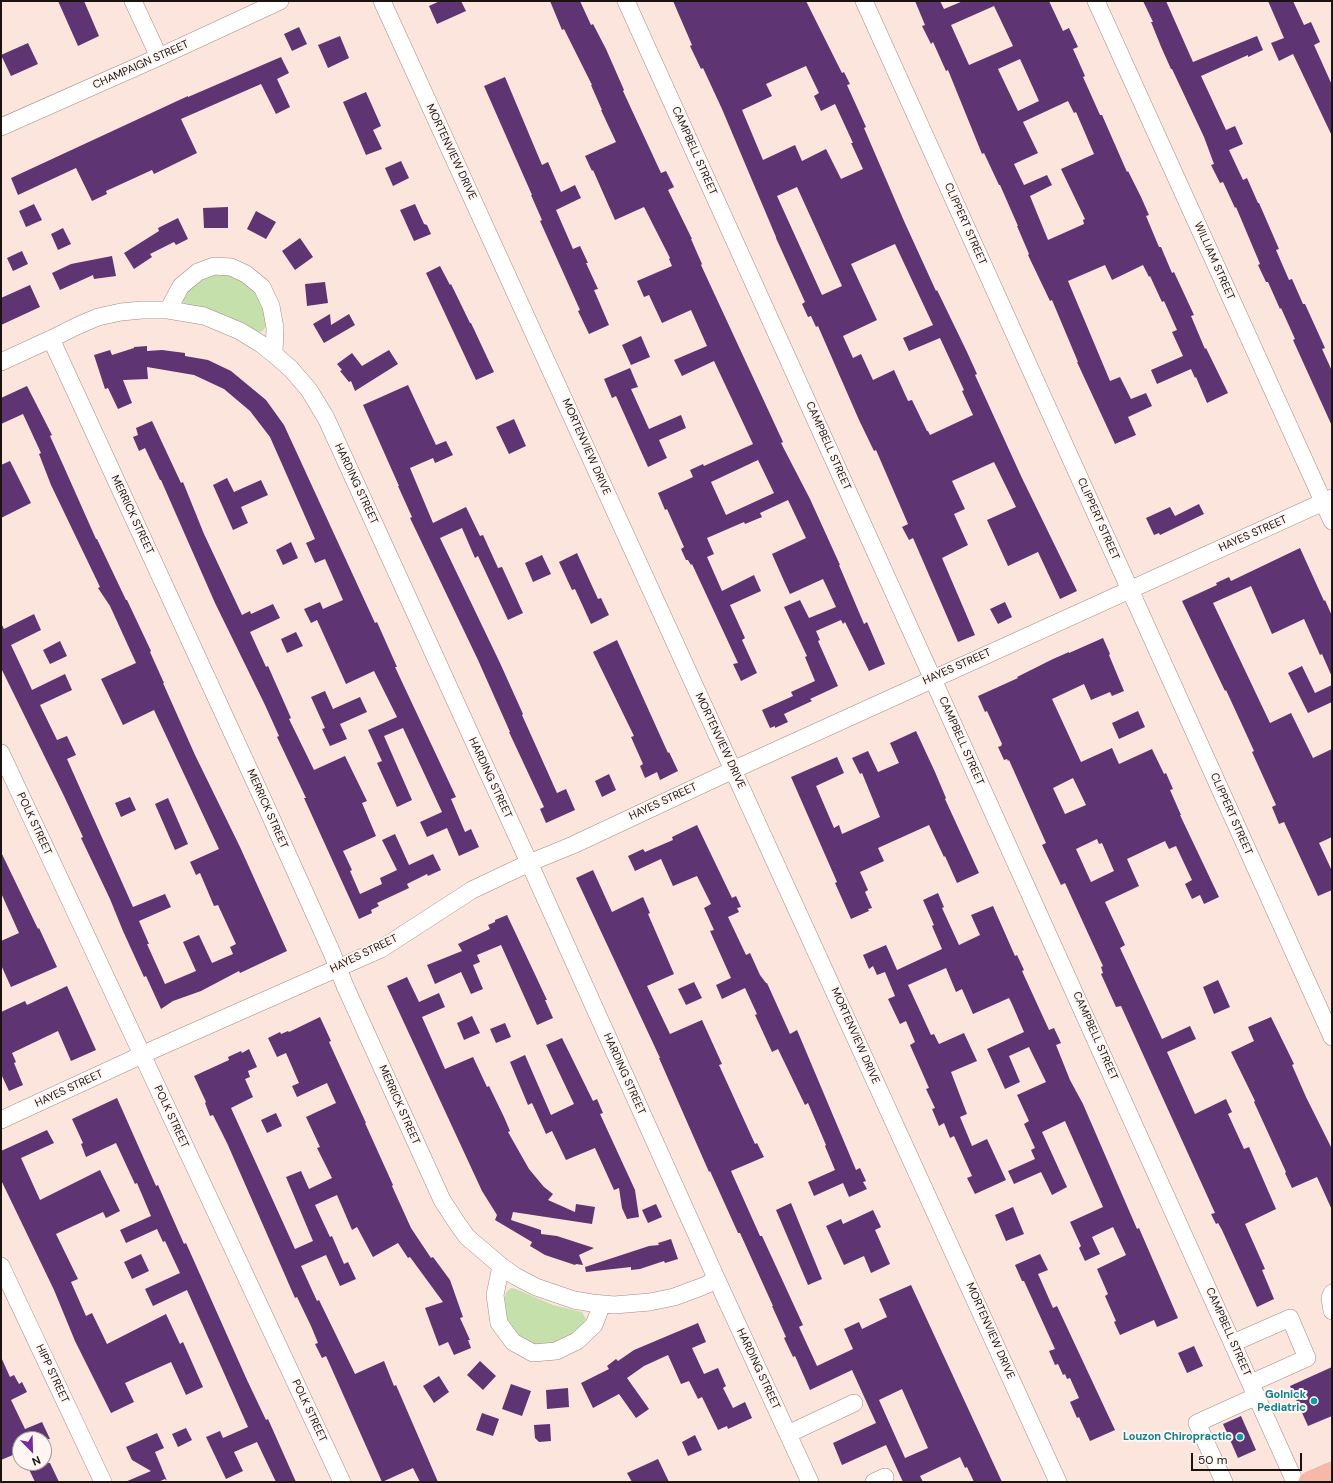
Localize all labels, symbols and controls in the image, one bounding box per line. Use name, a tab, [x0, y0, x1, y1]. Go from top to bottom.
street label: CHAMPAIGN STREET	[91, 38, 191, 92]
street label: MORTENVIEW DRIVE	[423, 102, 479, 202]
street label: CAMPBELL STREET	[669, 105, 719, 197]
street label: CLIPPERT STREET	[941, 181, 989, 267]
street label: WILLIAM STREET	[1191, 220, 1237, 302]
street label: MORTENVIEW DRIVE	[559, 397, 613, 497]
street label: CAMPBELL STREET	[803, 400, 853, 492]
street label: HARDING STREET	[331, 441, 381, 527]
street label: MERRICK STREET	[108, 473, 156, 557]
street label: CLIPPERT STREET	[1074, 476, 1122, 562]
street label: HAYES STREET	[1217, 513, 1289, 555]
street label: HAYES STREET	[921, 646, 993, 688]
street label: MORTENVIEW DRIVE	[692, 691, 748, 791]
street label: CAMPBELL STREET	[936, 695, 986, 787]
street label: HARDING STREET	[465, 735, 515, 821]
street label: MERRICK STREET	[244, 767, 290, 851]
street label: CLIPPERT STREET	[1207, 771, 1255, 857]
street label: HAYES STREET	[627, 781, 699, 823]
street label: POLK STREET	[14, 791, 54, 857]
street label: HAYES STREET	[328, 932, 400, 976]
street label: MORTENVIEW DRIVE	[828, 986, 882, 1086]
street label: CAMPBELL STREET	[1070, 990, 1120, 1082]
street label: HARDING STREET	[600, 1031, 648, 1117]
street label: MERRICK STREET	[376, 1063, 422, 1147]
street label: HAYES STREET	[33, 1068, 105, 1110]
street label: POLK STREET	[151, 1084, 191, 1150]
street label: MORTENVIEW DRIVE	[963, 1281, 1017, 1381]
street label: CAMPBELL STREET	[1203, 1286, 1253, 1378]
street label: HARDING STREET	[733, 1326, 783, 1412]
street label: HIPP STREET	[33, 1343, 71, 1405]
street label: POLK STREET	[289, 1378, 329, 1444]
place label: Golnick Pediatric	[1257, 1388, 1306, 1414]
marker: Golnick Pediatric	[1309, 1396, 1319, 1406]
place label: Louzon Chiropractic	[1123, 1430, 1232, 1444]
north arrow	[12, 1431, 52, 1471]
marker: Louzon Chiropractic	[1235, 1432, 1245, 1442]
scale bar	[1193, 1445, 1304, 1471]
text: 50 m	[1198, 1452, 1227, 1468]
text: N	[30, 1453, 43, 1469]

